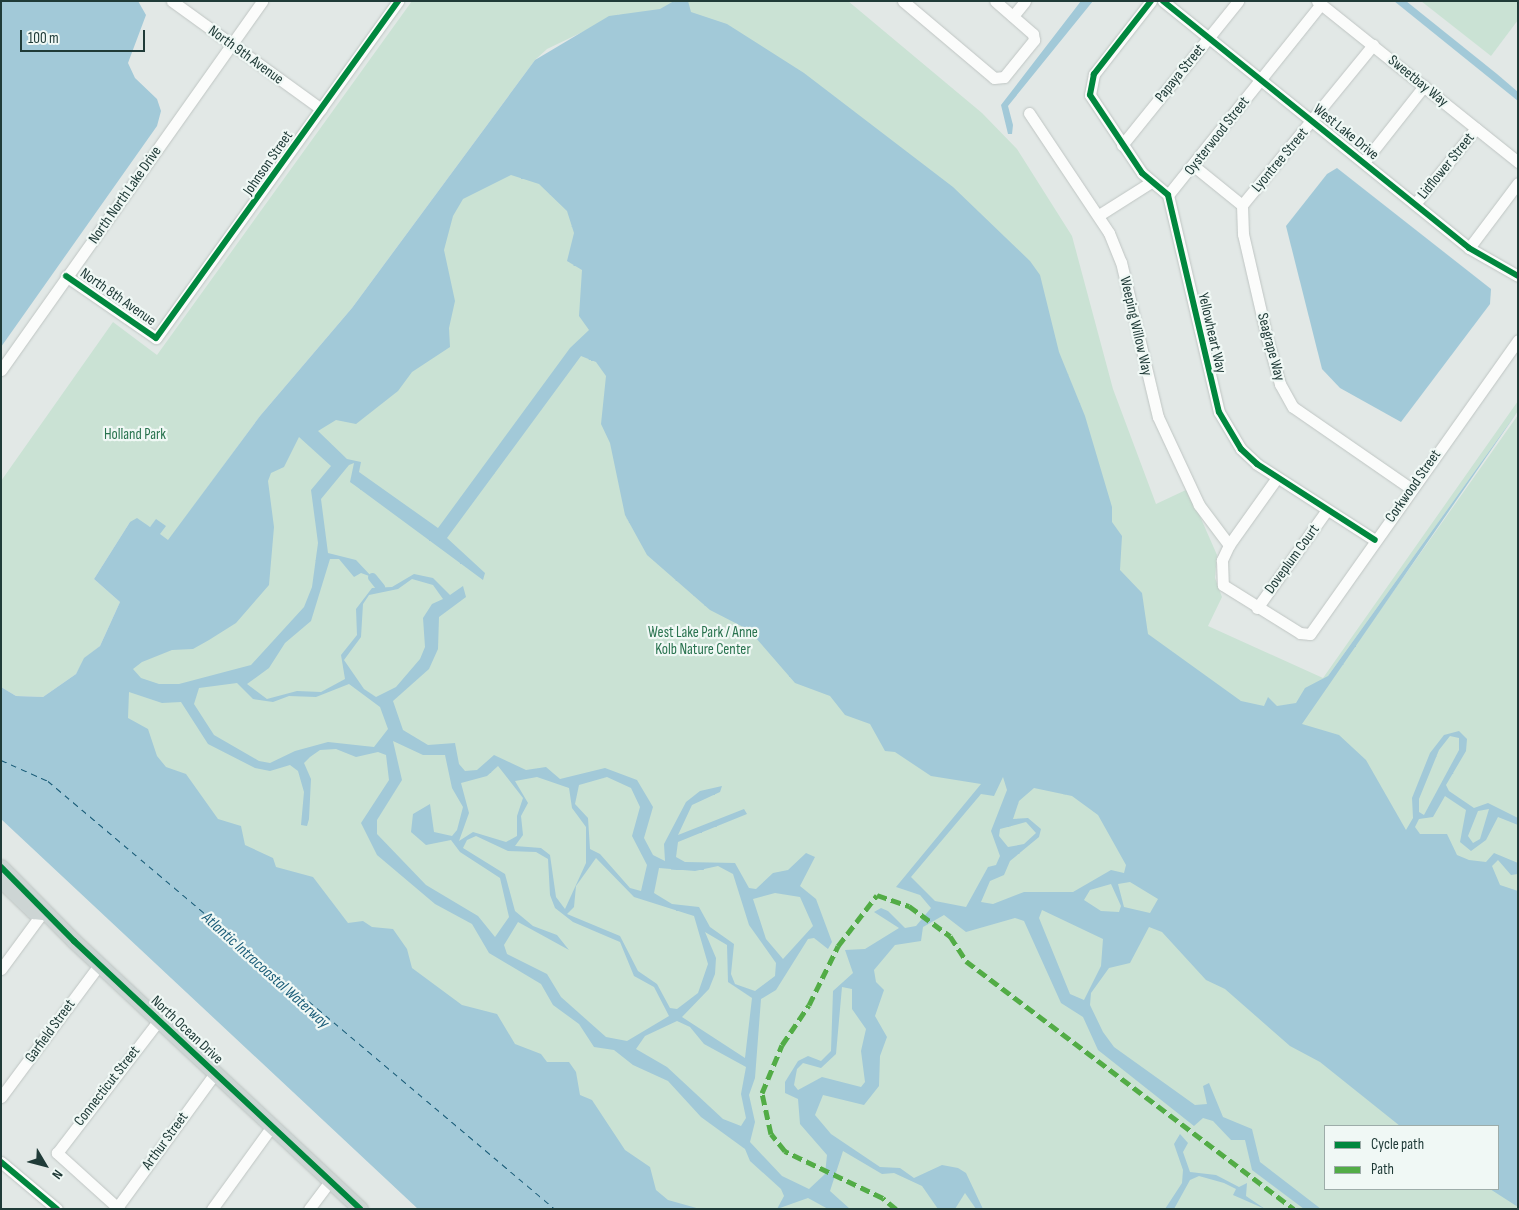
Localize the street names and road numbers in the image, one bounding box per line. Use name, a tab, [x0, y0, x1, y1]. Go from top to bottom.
street label: North 9th Avenue	[205, 22, 287, 88]
street label: Papaya Street	[1151, 40, 1209, 106]
street label: Sweetbay Way	[1384, 51, 1452, 111]
street label: Oysterwood Street	[1181, 93, 1253, 179]
street label: West Lake Drive	[1310, 100, 1382, 164]
street label: Lyontree Street	[1248, 124, 1312, 196]
street label: Johnson Street	[239, 127, 297, 199]
street label: Lidflower Street	[1414, 129, 1478, 203]
street label: North North Lake Drive	[85, 143, 165, 247]
street label: North 8th Avenue	[77, 264, 159, 330]
street label: Weeping Willow Way	[1116, 275, 1156, 377]
street label: Yellowheart Way	[1194, 291, 1230, 375]
street label: Seagrape Way	[1253, 311, 1289, 383]
street label: Corkwood Street	[1381, 446, 1445, 526]
street label: Doveplum Court	[1261, 521, 1323, 597]
street label: North Ocean Drive	[147, 992, 227, 1068]
street label: Garfield Street	[21, 996, 79, 1066]
street label: Connecticut Street	[70, 1042, 144, 1130]
street label: Arthur Street	[138, 1109, 192, 1173]

